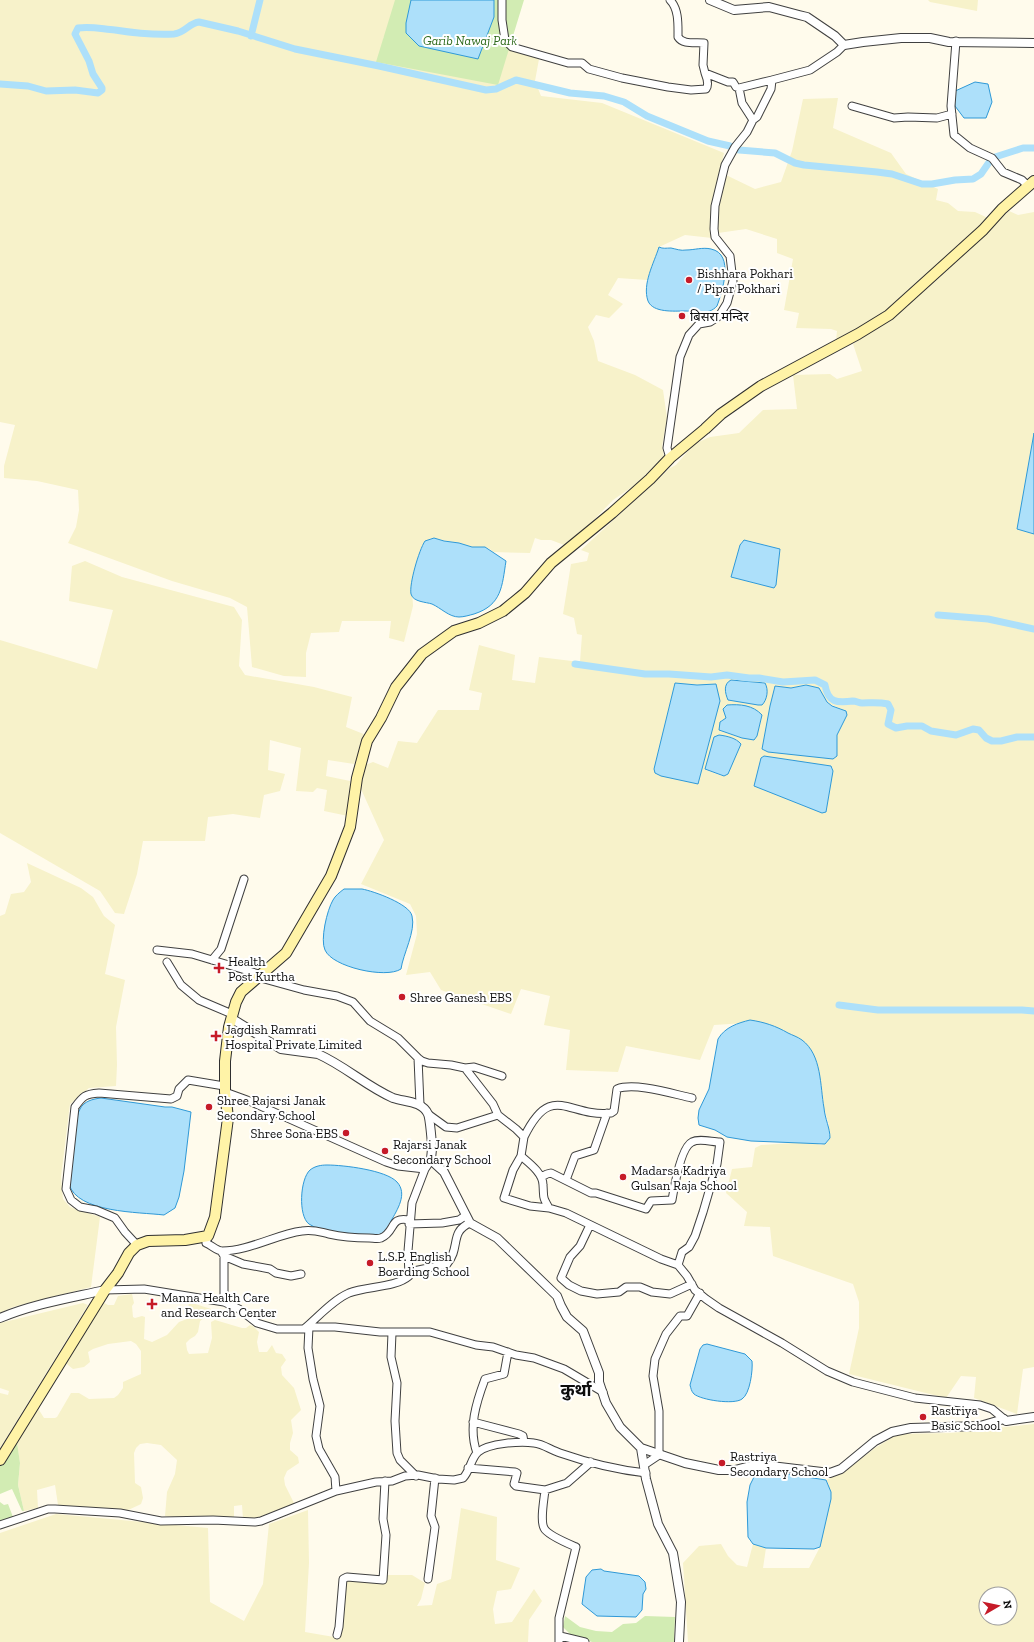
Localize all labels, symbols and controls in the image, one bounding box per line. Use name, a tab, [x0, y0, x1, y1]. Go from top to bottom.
park label: Garib Nawaj Park	[423, 33, 517, 48]
place label: Bishhara Pokhari / Pipar Pokhari	[697, 266, 793, 296]
marker: Bishhara Pokhari / Pipar Pokhari	[684, 275, 694, 285]
place label: बिसरा मन्दिर	[690, 309, 749, 324]
marker: बिसरा मन्दिर	[677, 311, 687, 321]
place label: Health Post Kurtha	[228, 954, 295, 984]
marker: Health Post Kurtha	[213, 962, 225, 974]
place label: Shree Ganesh EBS	[410, 990, 512, 1005]
marker: Shree Ganesh EBS	[397, 992, 407, 1002]
place label: Jagdish Ramrati Hospital Private Limited	[225, 1022, 362, 1052]
marker: Jagdish Ramrati Hospital Private Limited	[210, 1030, 222, 1042]
place label: Shree Rajarsi Janak Secondary School	[217, 1093, 326, 1123]
marker: Shree Rajarsi Janak Secondary School	[204, 1102, 214, 1112]
place label: Shree Sona EBS	[250, 1126, 338, 1141]
marker: Shree Sona EBS	[341, 1128, 351, 1138]
place label: Rajarsi Janak Secondary School	[393, 1137, 492, 1167]
marker: Rajarsi Janak Secondary School	[380, 1146, 390, 1156]
place label: Madarsa Kadriya Gulsan Raja School	[631, 1163, 737, 1194]
marker: Madarsa Kadriya Gulsan Raja School	[618, 1172, 628, 1182]
place label: L.S.P. English Boarding School	[378, 1249, 470, 1279]
marker: L.S.P. English Boarding School	[365, 1258, 375, 1268]
place label: Manna Health Care and Research Center	[161, 1290, 277, 1320]
marker: Manna Health Care and Research Center	[146, 1298, 158, 1310]
district label: कुर्था	[560, 1380, 593, 1401]
place label: Rastriya Basic School	[931, 1403, 1001, 1433]
marker: Rastriya Basic School	[918, 1412, 928, 1422]
place label: Rastriya Secondary School	[730, 1449, 829, 1479]
marker: Rastriya Secondary School	[717, 1458, 727, 1468]
north arrow	[978, 1586, 1018, 1626]
text: N	[1000, 1599, 1015, 1610]

